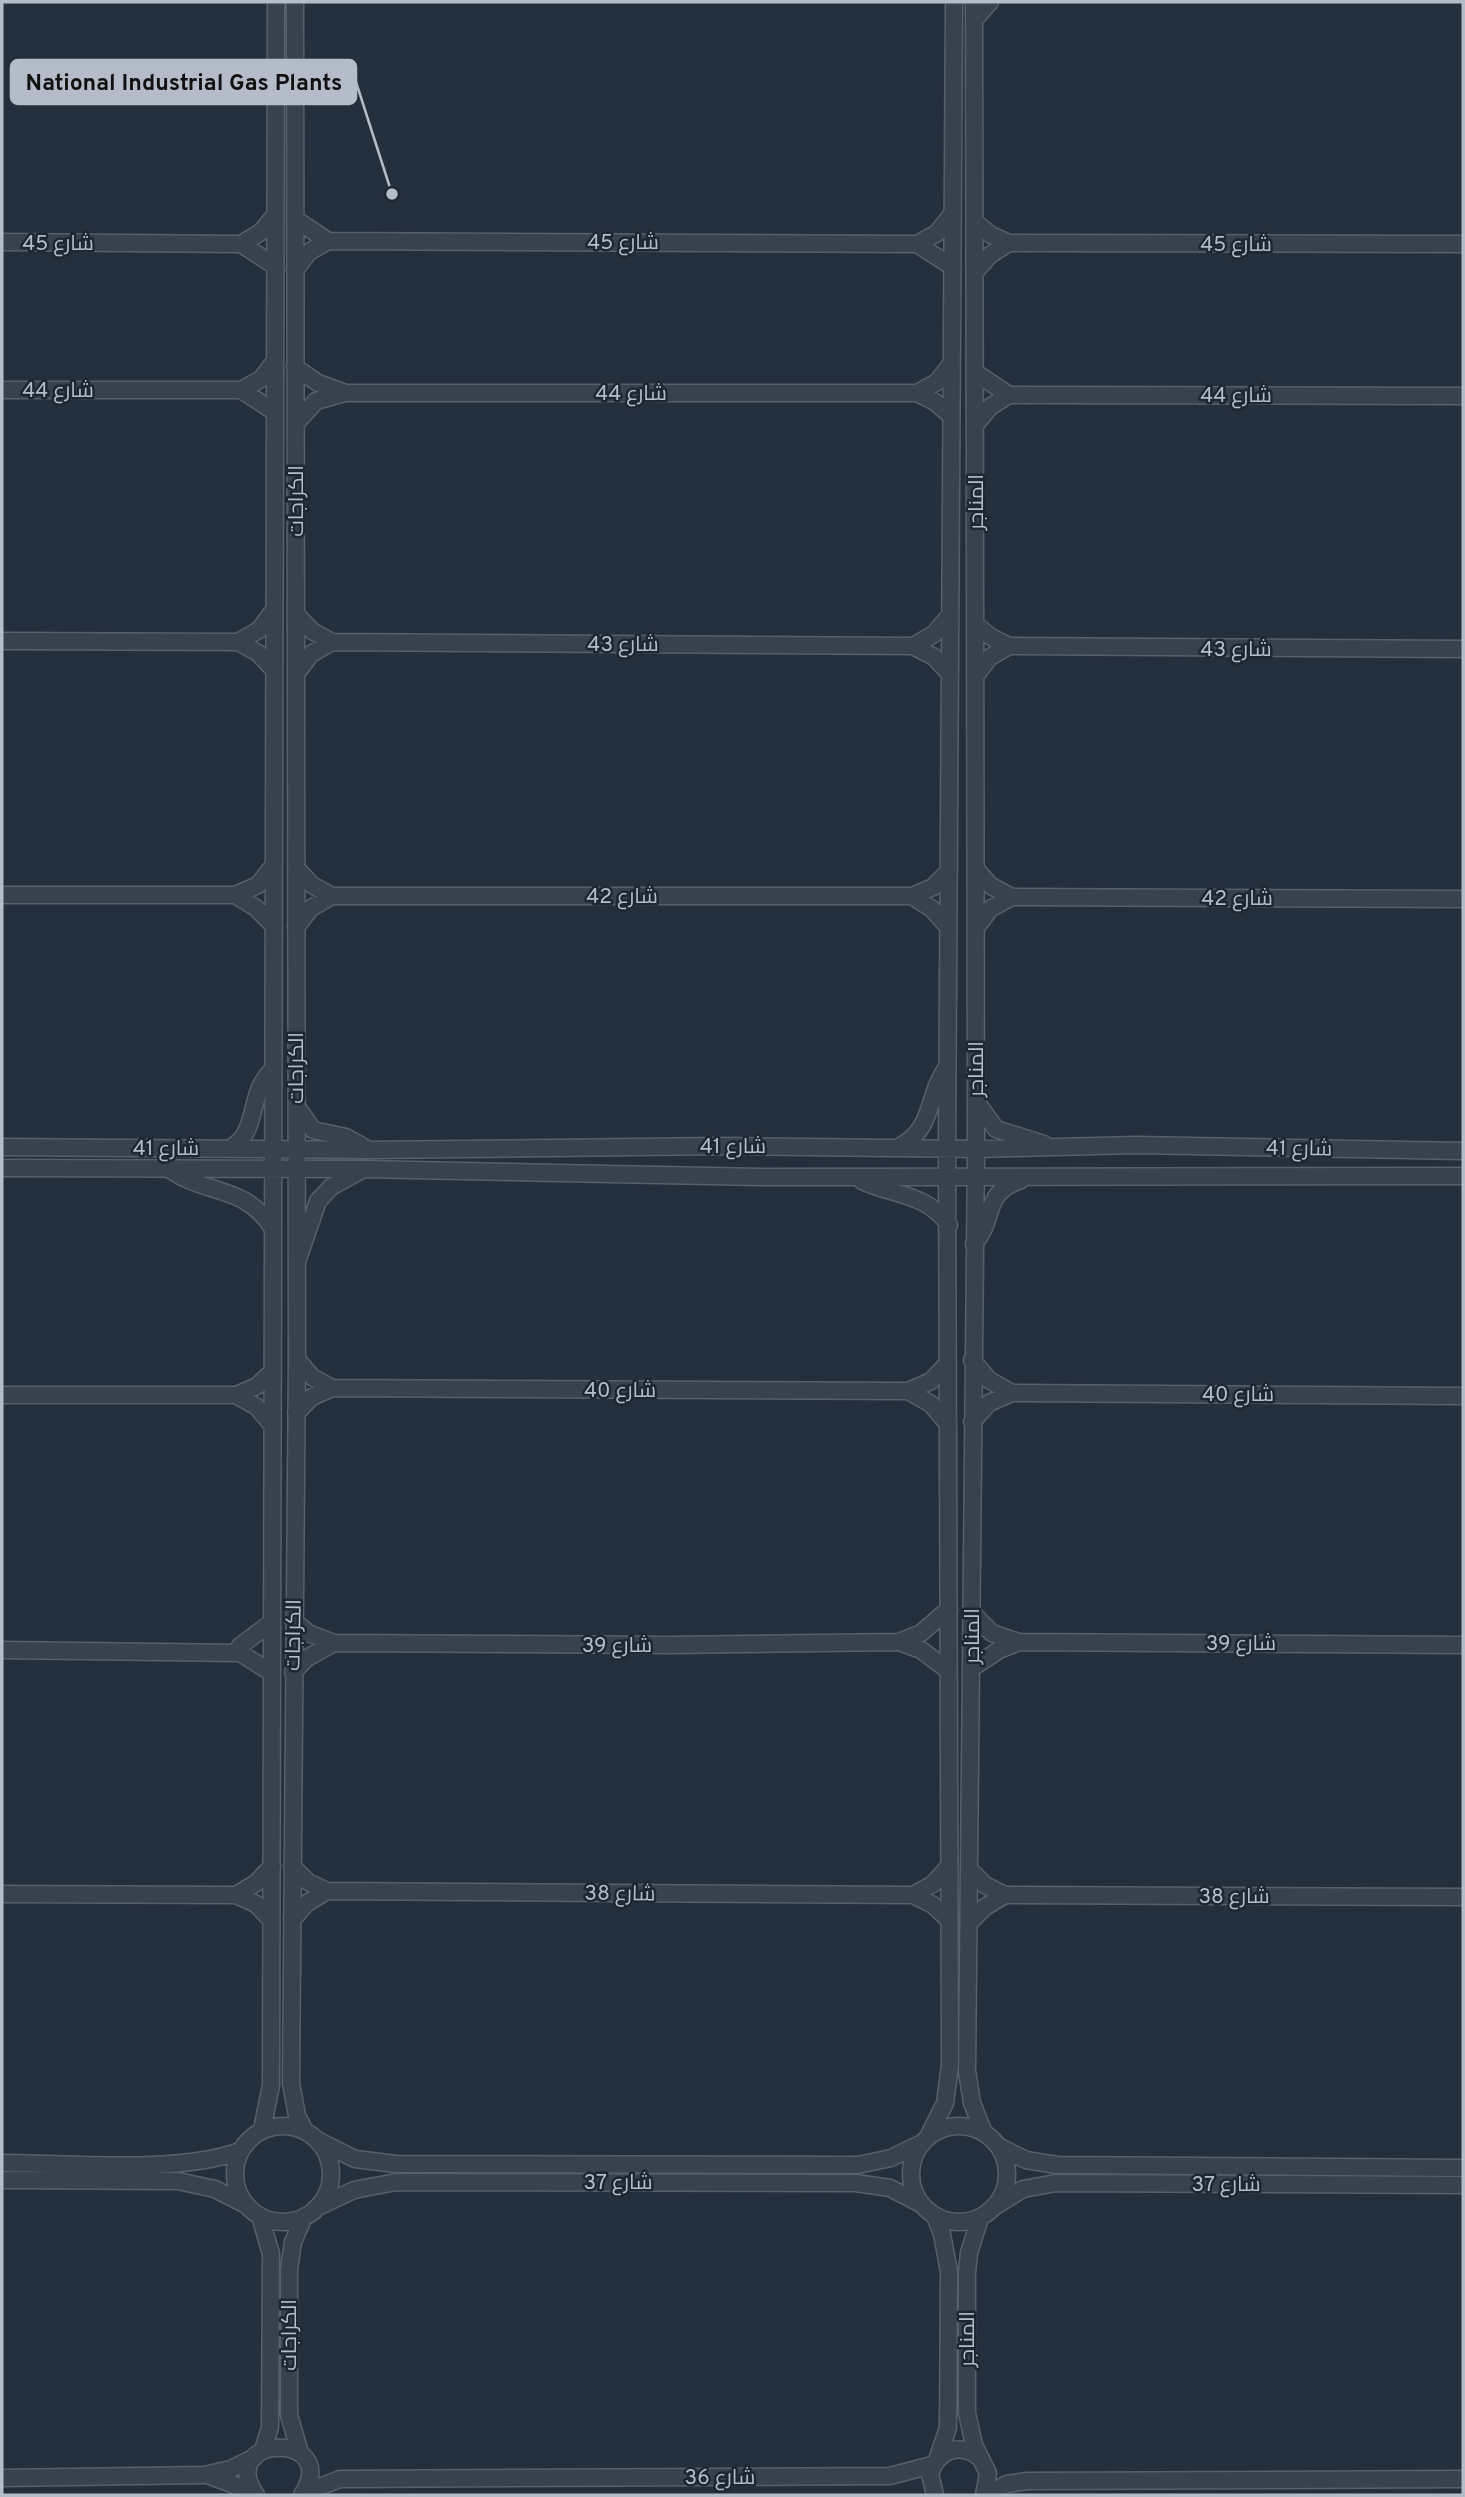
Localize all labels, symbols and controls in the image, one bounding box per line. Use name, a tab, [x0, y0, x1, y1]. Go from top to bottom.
callout: National Industrial Gas Plants	[11, 60, 356, 104]
text: National Industrial Gas Plants	[26, 70, 342, 99]
street label: شارع 45	[587, 230, 659, 257]
street label: شارع 45	[22, 231, 94, 258]
street label: شارع 45	[1200, 232, 1272, 259]
street label: شارع 44	[22, 378, 94, 405]
street label: شارع 44	[595, 381, 667, 408]
street label: شارع 44	[1200, 383, 1272, 410]
street label: الكراجات	[284, 465, 311, 537]
street label: المناجر	[964, 474, 991, 531]
street label: شارع 43	[587, 632, 659, 659]
street label: شارع 43	[1200, 637, 1272, 664]
street label: شارع 42	[586, 884, 658, 911]
street label: شارع 42	[1201, 886, 1273, 913]
street label: الكراجات	[284, 1032, 311, 1104]
street label: المناجر	[964, 1041, 991, 1098]
street label: شارع 41	[700, 1134, 766, 1161]
street label: شارع 41	[1265, 1135, 1332, 1164]
street label: شارع 41	[133, 1136, 199, 1163]
street label: شارع 40	[584, 1378, 656, 1405]
street label: شارع 40	[1202, 1382, 1274, 1409]
street label: الكراجات	[280, 1599, 309, 1671]
street label: المناجر	[960, 1608, 987, 1665]
street label: شارع 39	[1206, 1631, 1276, 1658]
street label: شارع 39	[582, 1633, 652, 1660]
street label: شارع 38	[584, 1880, 656, 1909]
street label: شارع 38	[1198, 1884, 1270, 1911]
street label: شارع 37	[583, 2170, 653, 2197]
street label: شارع 37	[1191, 2172, 1261, 2199]
street label: الكراجات	[277, 2299, 304, 2371]
street label: المناجر	[955, 2311, 982, 2368]
street label: شارع 36	[685, 2465, 755, 2492]

